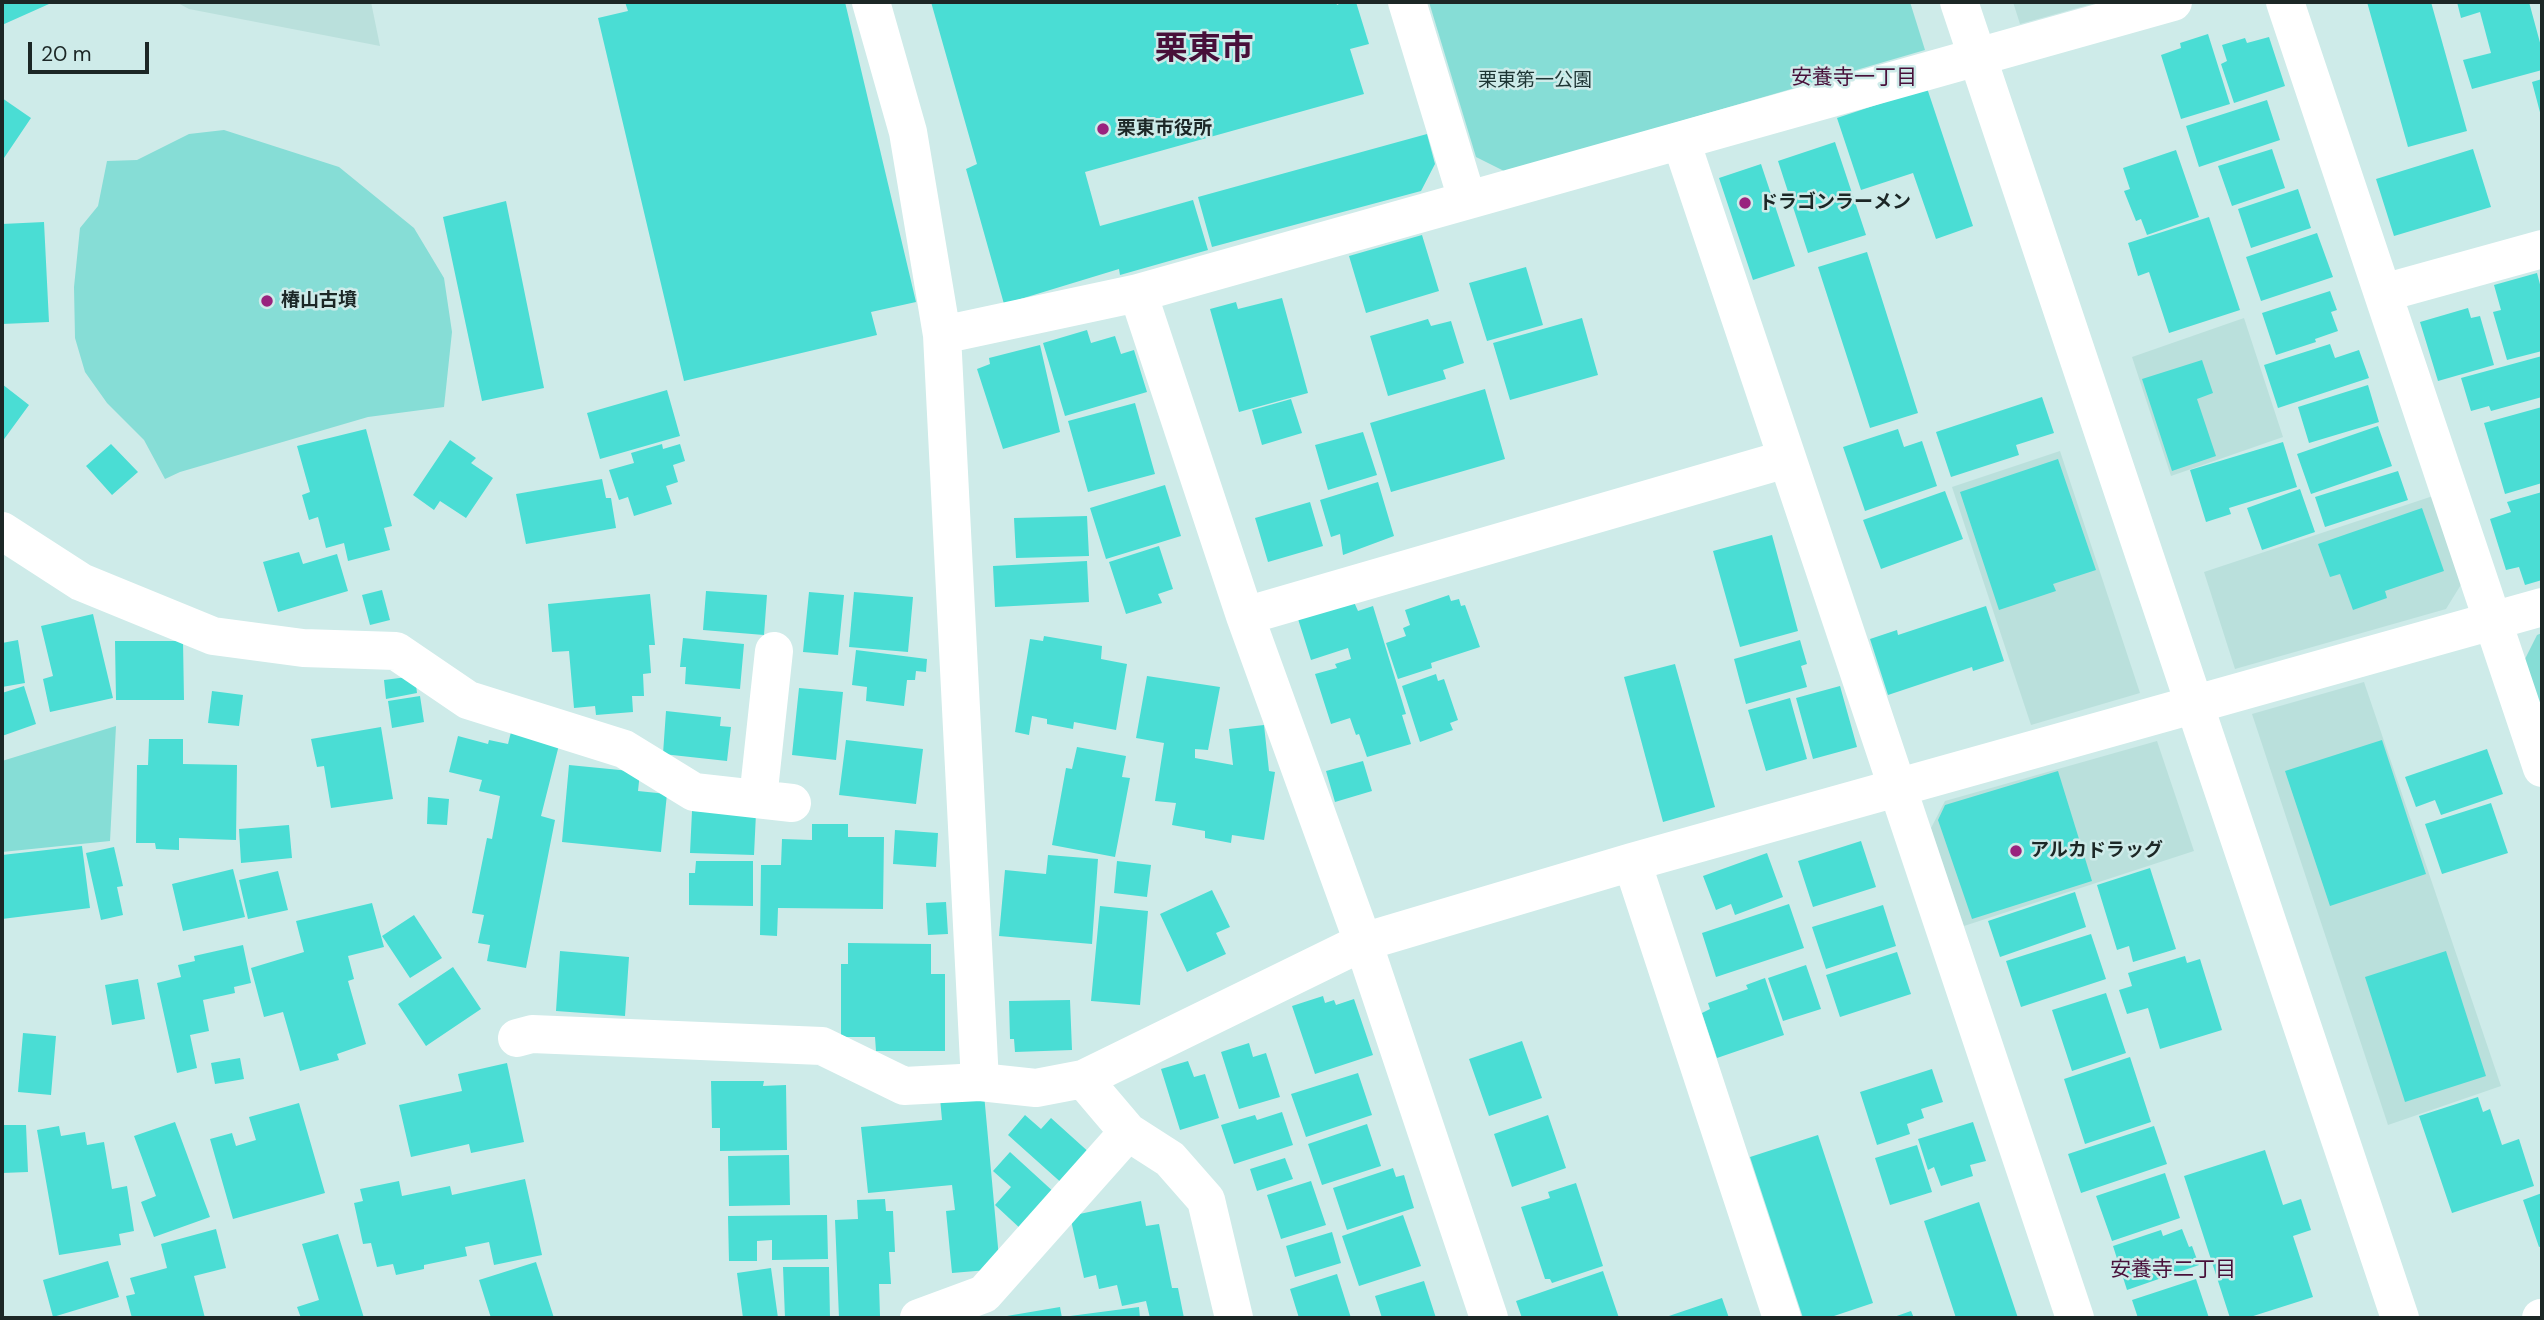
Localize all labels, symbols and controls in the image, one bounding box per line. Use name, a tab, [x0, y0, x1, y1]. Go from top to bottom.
scale bar	[32, 28, 152, 72]
district label: 栗東市	[1155, 30, 1253, 70]
text: 20 m	[41, 40, 92, 68]
district label: 安養寺一丁目	[1791, 65, 1917, 91]
park label: 栗東第一公園	[1478, 70, 1592, 92]
place label: 栗東市役所	[1117, 118, 1212, 140]
marker: 栗東市役所	[1095, 121, 1111, 137]
place label: ドラゴンラーメン	[1759, 192, 1911, 214]
marker: ドラゴンラーメン	[1737, 195, 1753, 211]
place label: 椿山古墳	[281, 290, 357, 312]
marker: 椿山古墳	[259, 293, 275, 309]
place label: アルカドラッグ	[2030, 840, 2163, 862]
marker: アルカドラッグ	[2008, 843, 2024, 859]
district label: 安養寺二丁目	[2110, 1257, 2236, 1283]

